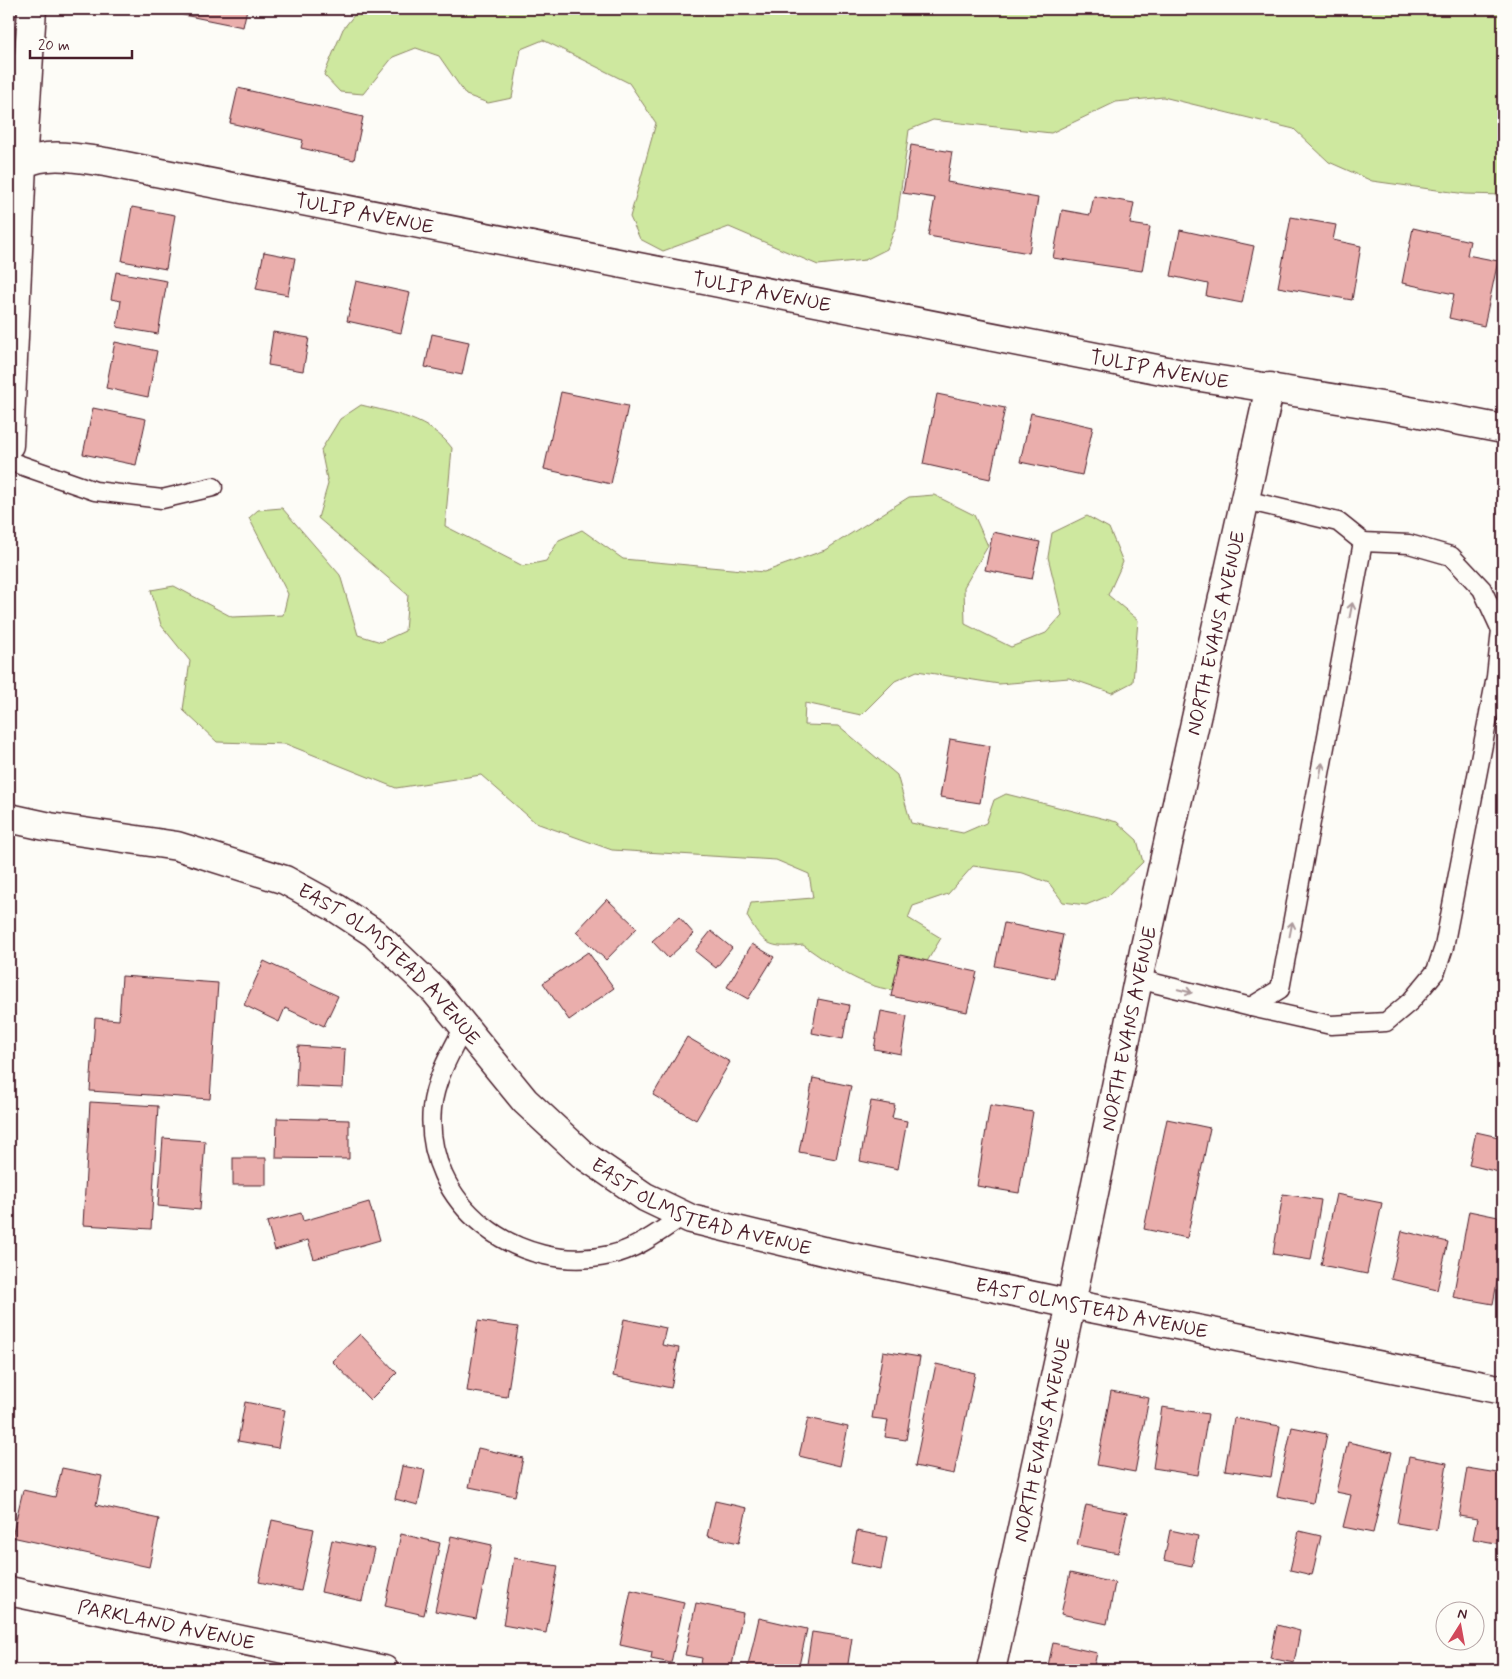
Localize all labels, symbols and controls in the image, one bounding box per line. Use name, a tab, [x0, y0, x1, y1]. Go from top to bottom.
scale bar	[30, 28, 132, 60]
text: 20 m	[38, 36, 70, 56]
street label: TULIP AVENUE	[293, 188, 436, 241]
street label: TULIP AVENUE	[690, 266, 833, 320]
street label: TULIP AVENUE	[1087, 344, 1231, 396]
street label: NORTH EVANS AVENUE	[1181, 529, 1252, 738]
one-way arrow	[1346, 602, 1356, 618]
one-way arrow	[1317, 762, 1326, 778]
street label: EAST OLMSTEAD AVENUE	[293, 878, 486, 1052]
one-way arrow	[1287, 922, 1297, 938]
street label: NORTH EVANS AVENUE	[1095, 924, 1164, 1134]
one-way arrow	[1177, 987, 1193, 996]
street label: EAST OLMSTEAD AVENUE	[585, 1152, 814, 1263]
street label: EAST OLMSTEAD AVENUE	[973, 1272, 1210, 1346]
street label: NORTH EVANS AVENUE	[1007, 1335, 1078, 1545]
street label: PARKLAND AVENUE	[75, 1594, 257, 1657]
north arrow	[1434, 1602, 1484, 1652]
text: N	[1456, 1604, 1469, 1624]

